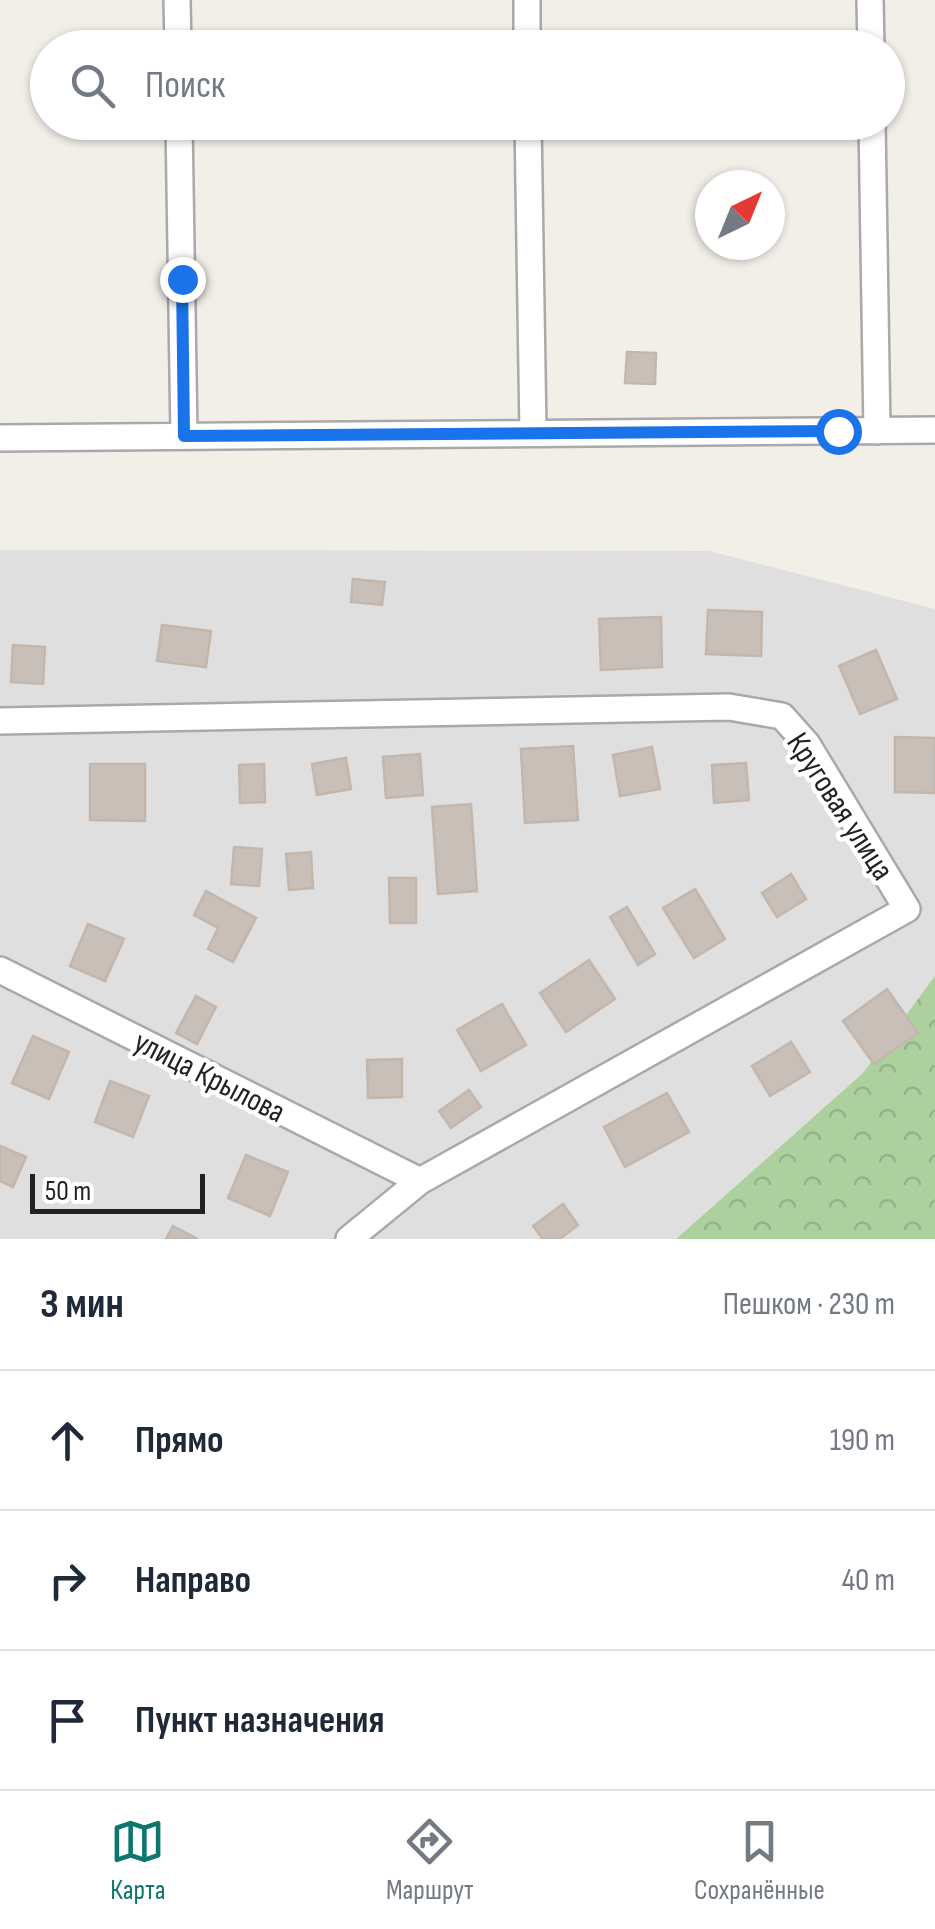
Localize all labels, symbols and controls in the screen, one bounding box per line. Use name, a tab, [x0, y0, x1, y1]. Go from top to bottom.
search box	[30, 30, 905, 140]
icon: search	[65, 58, 120, 113]
text: Поиск	[145, 63, 225, 108]
north arrow	[695, 170, 785, 260]
route end	[160, 257, 206, 303]
route start	[816, 409, 862, 455]
street label: Круговая улица	[778, 726, 902, 888]
street label: улица Крылова	[127, 1023, 291, 1132]
scale bar	[30, 1169, 205, 1214]
text: 50 m	[45, 1175, 91, 1208]
text: 3 мин	[40, 1279, 124, 1330]
text: Пешком · 230 m	[723, 1285, 895, 1324]
icon: ahead	[40, 1413, 95, 1468]
text: Прямо	[135, 1418, 224, 1463]
text: 190 m	[830, 1421, 895, 1460]
icon: right	[40, 1553, 95, 1608]
text: Направо	[135, 1558, 251, 1603]
text: 40 m	[842, 1561, 895, 1600]
icon: arrive	[40, 1693, 95, 1748]
text: Пункт назначения	[135, 1698, 384, 1743]
tab: Карта	[110, 1814, 165, 1907]
tab: Маршрут	[386, 1814, 474, 1907]
tab: Сохранённые	[694, 1814, 825, 1907]

